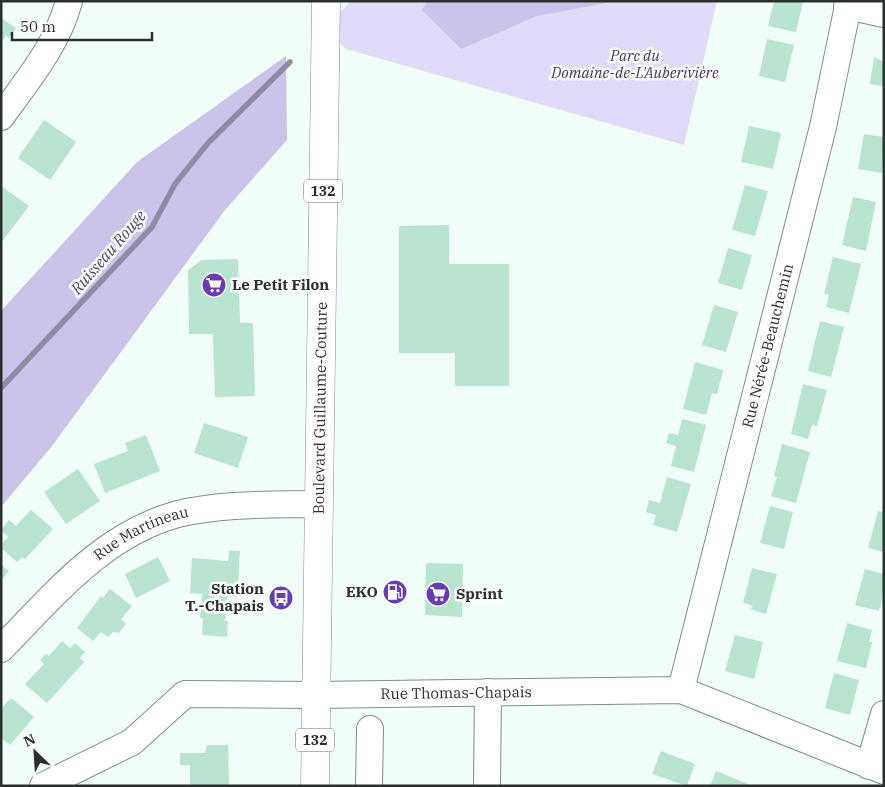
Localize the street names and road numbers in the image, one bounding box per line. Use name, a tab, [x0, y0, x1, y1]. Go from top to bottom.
road number: 132	[304, 180, 342, 202]
street label: Rue Nérée-Beauchemin	[737, 261, 797, 430]
street label: Boulevard Guillaume-Couture	[309, 302, 331, 514]
street label: Rue Martineau	[89, 502, 190, 564]
street label: Rue Thomas-Chapais	[380, 682, 532, 703]
road number: 132	[296, 728, 334, 752]

